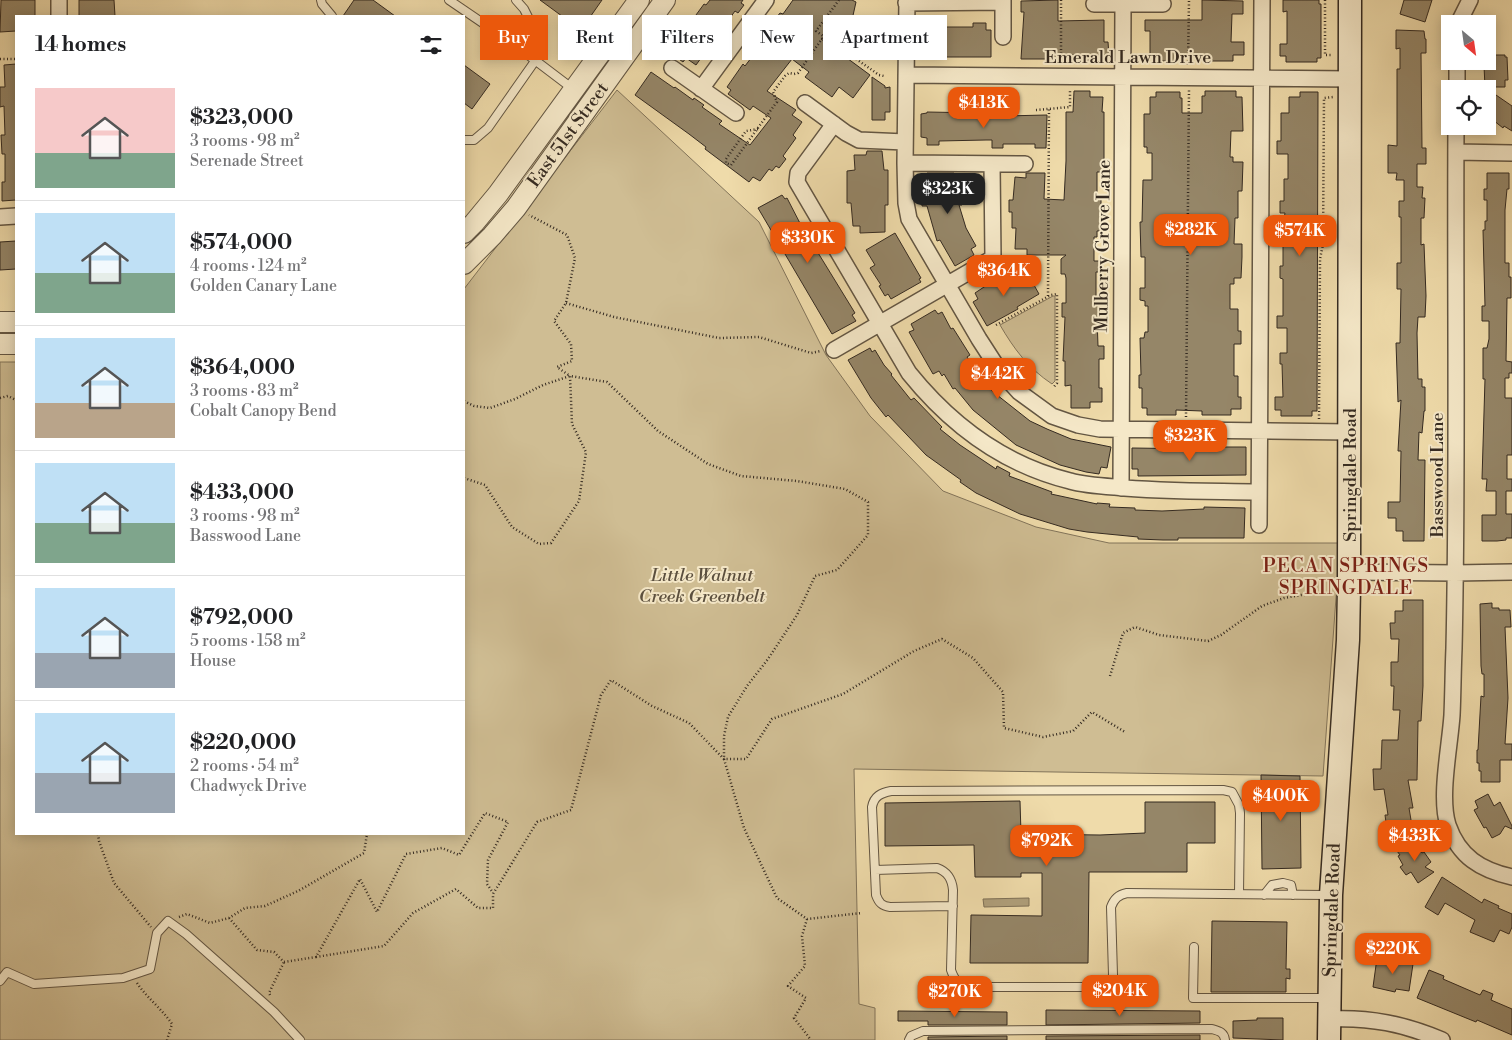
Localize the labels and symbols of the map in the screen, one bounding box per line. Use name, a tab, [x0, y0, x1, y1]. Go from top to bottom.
north arrow	[1441, 15, 1496, 70]
street label: Emerald Lawn Drive	[1045, 46, 1211, 69]
street label: East 51st Street	[522, 77, 614, 192]
pin: $413K	[949, 86, 1019, 129]
street label: Mulberry Grove Lane	[1090, 159, 1116, 333]
pin: $323K	[913, 172, 983, 215]
pin: $282K	[1156, 214, 1226, 256]
pin: $574K	[1265, 214, 1335, 257]
pin: $330K	[773, 222, 843, 264]
pin: $364K	[969, 254, 1039, 297]
pin: $442K	[963, 358, 1033, 400]
street label: Springdale Road	[1339, 407, 1362, 542]
street label: Basswood Lane	[1426, 412, 1449, 539]
pin: $323K	[1155, 420, 1225, 462]
district label: PECAN SPRINGS SPRINGDALE	[1263, 554, 1429, 600]
park label: Little Walnut Creek Greenbelt	[639, 564, 766, 608]
pin: $400K	[1246, 780, 1316, 822]
pin: $433K	[1380, 820, 1450, 862]
pin: $792K	[1012, 824, 1082, 867]
street label: Springdale Road	[1318, 842, 1346, 977]
pin: $220K	[1358, 932, 1428, 975]
pin: $204K	[1085, 974, 1155, 1017]
pin: $270K	[920, 976, 990, 1018]

